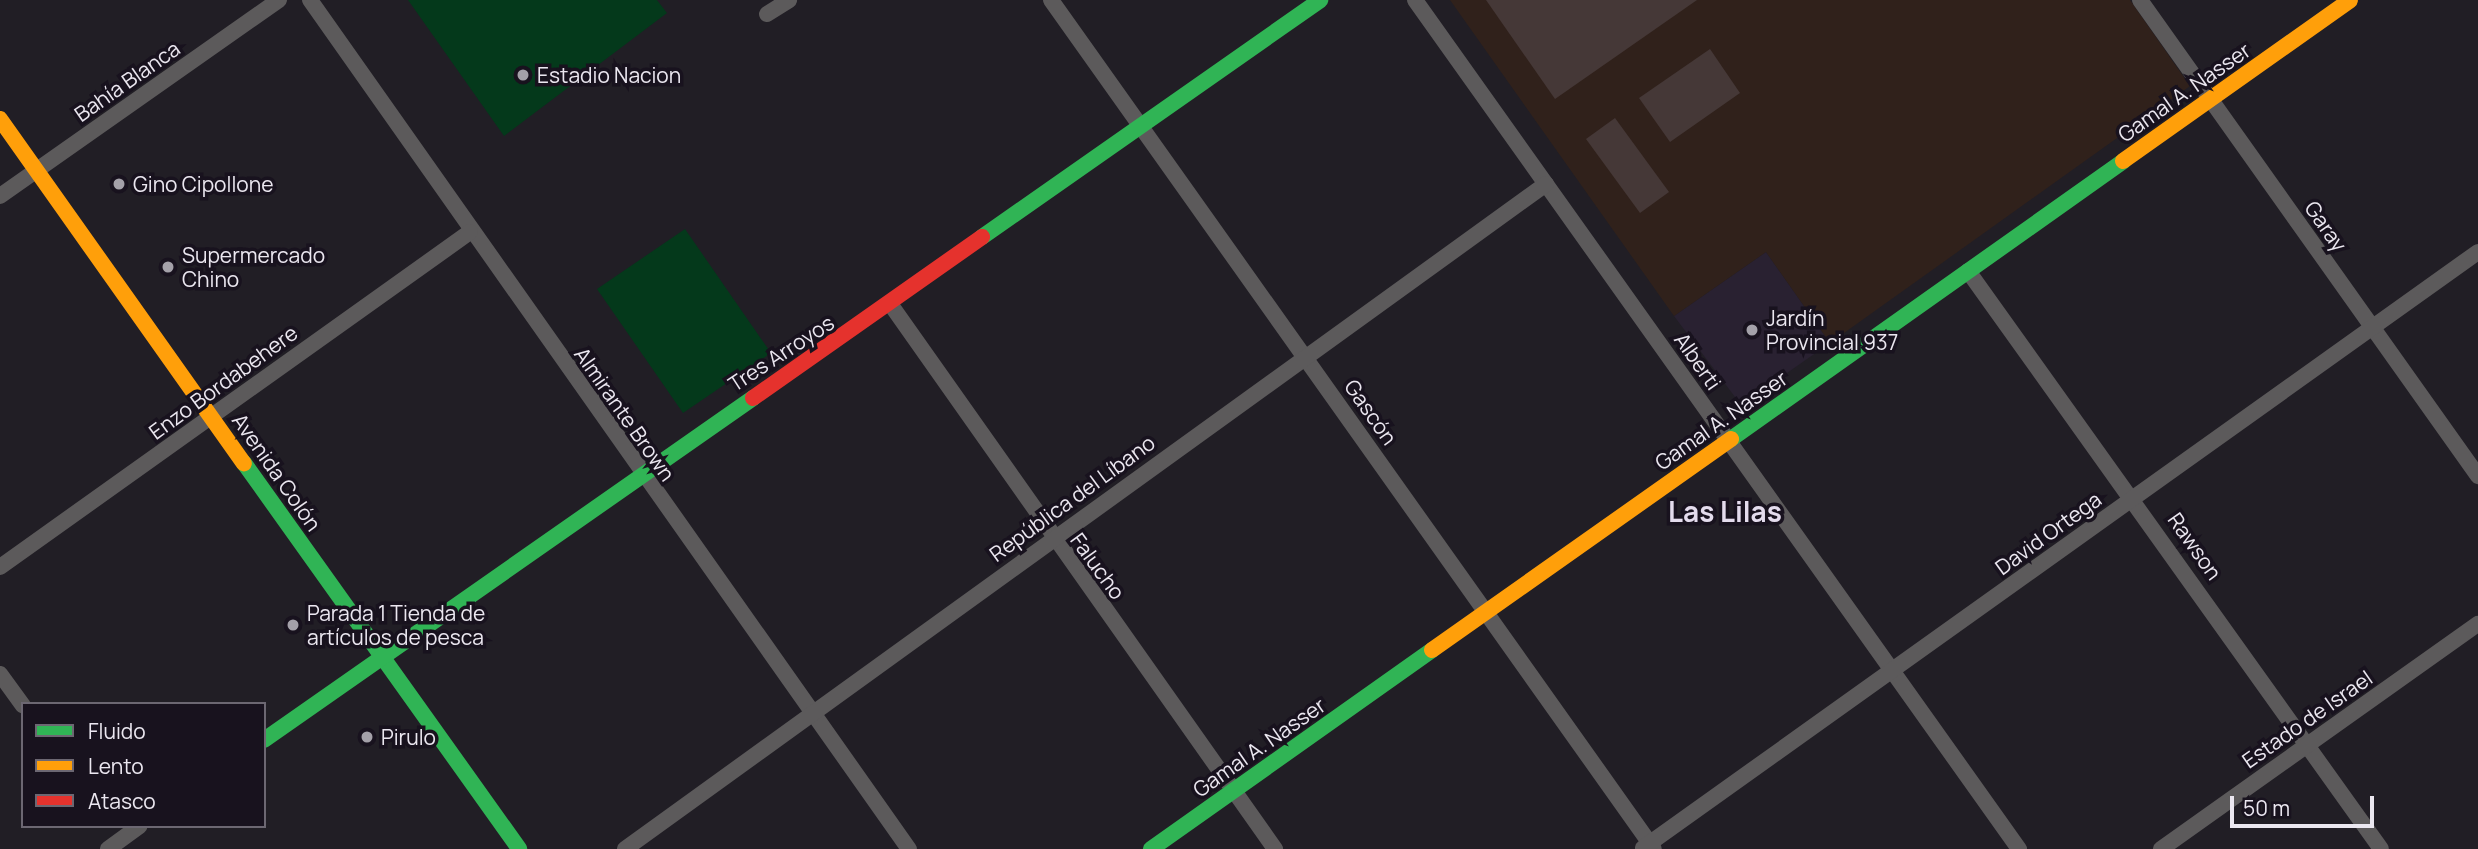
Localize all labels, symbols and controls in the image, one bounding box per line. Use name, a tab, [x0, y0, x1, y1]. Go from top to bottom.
street label: Bahía Blanca	[69, 35, 185, 127]
street label: Gamal A. Nasser	[2113, 37, 2255, 147]
place label: Estadio Nacion	[537, 62, 681, 88]
marker: Estadio Nacion	[515, 67, 531, 83]
place label: Gino Cipollone	[133, 171, 273, 197]
marker: Gino Cipollone	[111, 176, 127, 192]
street label: Garay	[2300, 196, 2352, 256]
place label: Supermercado Chino	[182, 242, 325, 292]
marker: Supermercado Chino	[160, 259, 176, 275]
place label: Jardín Provincial 937	[1766, 305, 1898, 355]
street label: Tres Arroyos	[724, 310, 838, 396]
street label: Enzo Bordabehere	[144, 320, 302, 444]
marker: Jardín Provincial 937	[1744, 322, 1760, 338]
street label: Alberti	[1669, 328, 1727, 394]
street label: Almirante Brown	[570, 342, 680, 486]
street label: Gamal A. Nasser	[1650, 365, 1792, 475]
street label: Gascón	[1340, 375, 1402, 449]
street label: Avenida Colón	[227, 408, 327, 536]
street label: República del Líbano	[984, 430, 1160, 566]
street label: David Ortega	[1990, 486, 2106, 580]
district label: Las Lilas	[1668, 494, 1782, 528]
street label: Rawson	[2163, 508, 2227, 584]
street label: Falucho	[1066, 528, 1130, 604]
place label: Parada 1 Tienda de artículos de pesca	[307, 600, 485, 650]
marker: Parada 1 Tienda de artículos de pesca	[285, 617, 301, 633]
street label: Estado de Israel	[2237, 665, 2377, 773]
street label: Gamal A. Nasser	[1188, 692, 1330, 802]
legend	[21, 702, 266, 828]
text: Fluido	[88, 717, 146, 745]
place label: Pirulo	[381, 724, 436, 750]
marker: Pirulo	[359, 729, 375, 745]
text: Lento	[88, 752, 144, 780]
scale bar	[2233, 782, 2376, 826]
text: Atasco	[88, 787, 156, 815]
text: 50 m	[2243, 794, 2290, 822]

